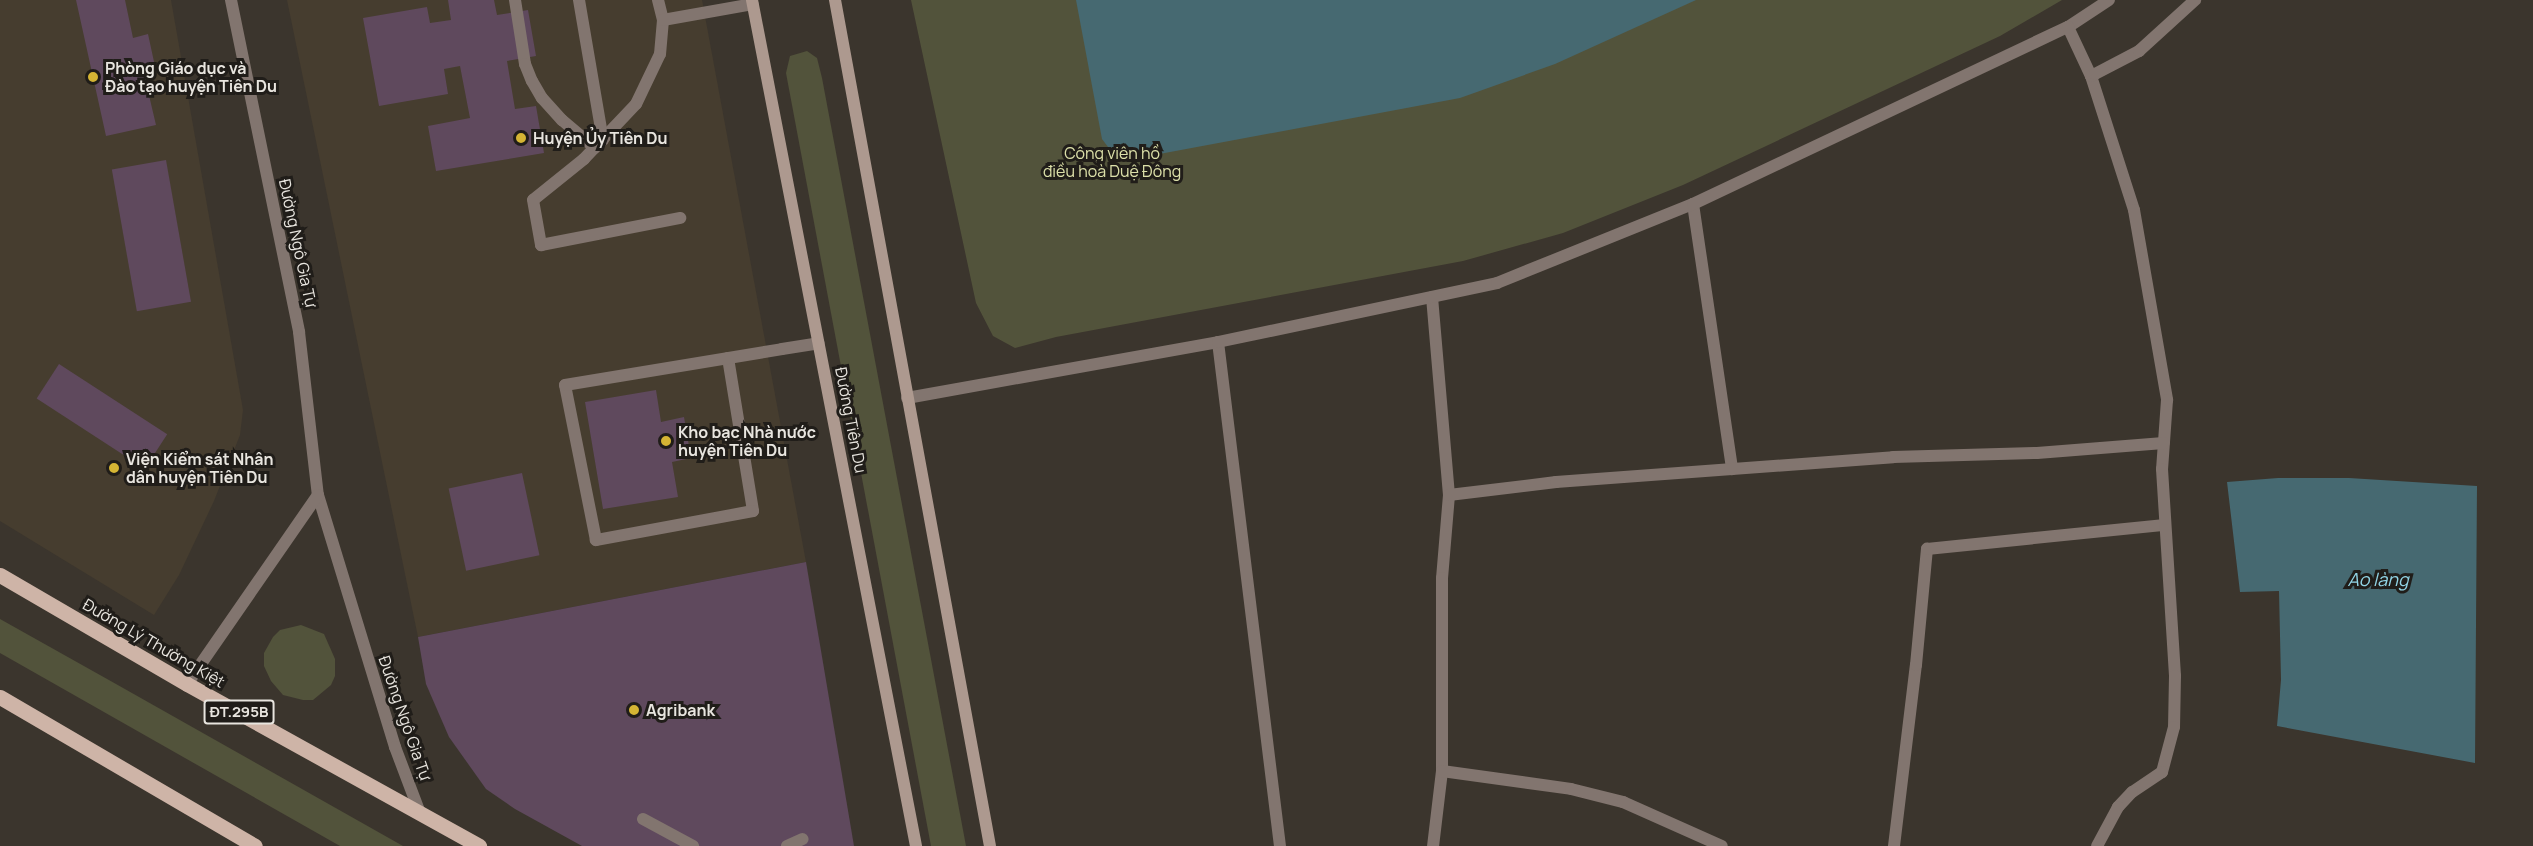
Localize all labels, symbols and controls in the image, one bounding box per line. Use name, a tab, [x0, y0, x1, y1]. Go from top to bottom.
place label: Phòng Giáo dục và Đào tạo huyện Tiên Du	[105, 58, 277, 96]
marker: Phòng Giáo dục và Đào tạo huyện Tiên Du	[86, 70, 100, 84]
place label: Huyện Ủy Tiên Du	[533, 128, 667, 148]
marker: Huyện Ủy Tiên Du	[514, 131, 528, 145]
park label: Công viên hồ điều hoà Duệ Đông	[1043, 143, 1181, 181]
street label: Đường Ngô Gia Tự	[275, 177, 321, 309]
street label: Đường Tiên Du	[831, 365, 871, 475]
place label: Kho bạc Nhà nước huyện Tiên Du	[678, 422, 816, 460]
marker: Kho bạc Nhà nước huyện Tiên Du	[659, 434, 673, 448]
place label: Viện Kiểm sát Nhân dân huyện Tiên Du	[126, 449, 274, 487]
marker: Viện Kiểm sát Nhân dân huyện Tiên Du	[107, 461, 121, 475]
water label: Ao làng	[2347, 568, 2409, 590]
street label: Đường Lý Thường Kiệt	[80, 595, 228, 691]
street label: Đường Ngô Gia Tự	[375, 653, 435, 783]
road number: ĐT.295B	[203, 700, 275, 724]
place label: Agribank	[646, 700, 715, 720]
marker: Agribank	[627, 703, 641, 717]

